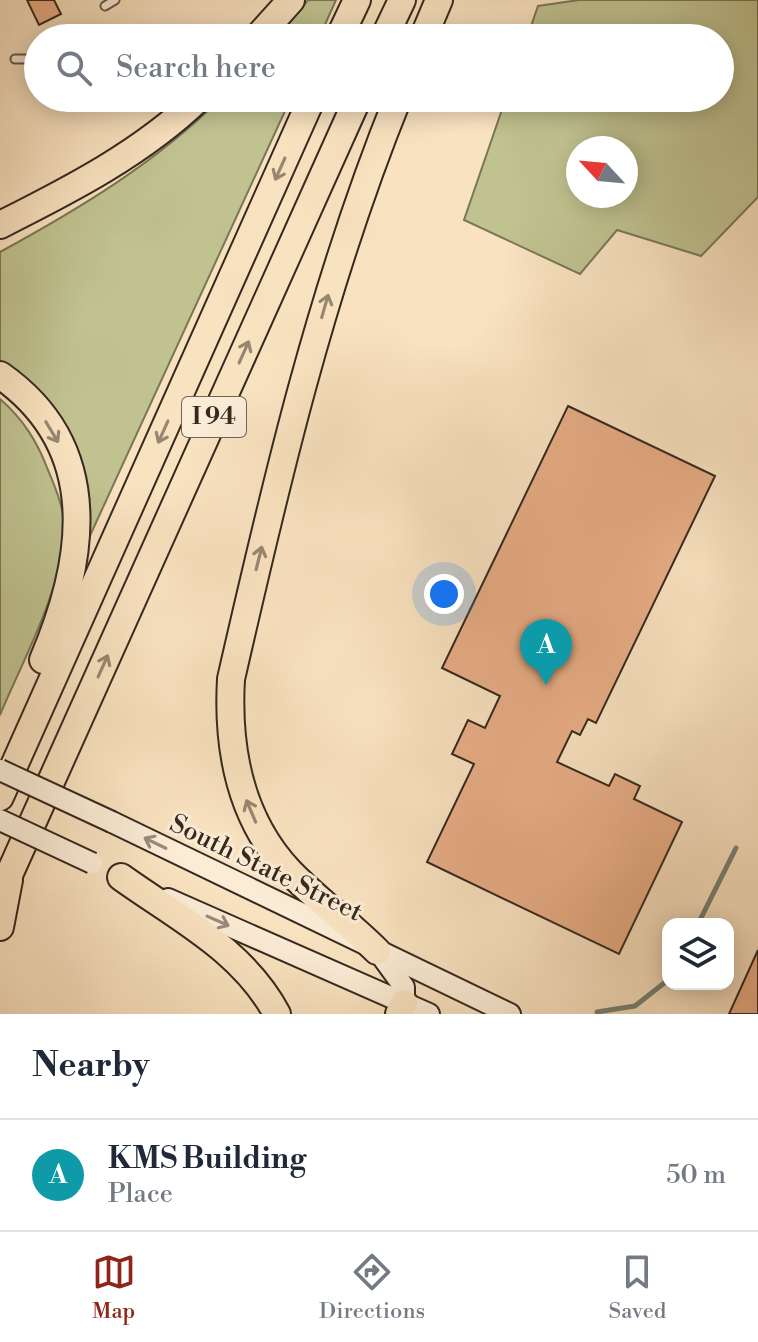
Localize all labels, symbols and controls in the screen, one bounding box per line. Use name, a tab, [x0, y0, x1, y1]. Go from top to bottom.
search box	[24, 24, 734, 112]
icon: search	[52, 46, 96, 90]
text: Search here	[116, 49, 276, 87]
north arrow	[566, 136, 638, 208]
one-way arrow	[272, 157, 287, 181]
one-way arrow	[318, 294, 333, 320]
one-way arrow	[237, 340, 252, 364]
road number: I 94	[182, 397, 246, 437]
one-way arrow	[154, 419, 169, 444]
one-way arrow	[45, 420, 61, 443]
one-way arrow	[253, 545, 268, 571]
your location	[424, 574, 464, 614]
pin: A	[520, 619, 572, 685]
one-way arrow	[96, 654, 111, 678]
one-way arrow	[242, 799, 257, 824]
street label: South State Street	[164, 807, 368, 929]
one-way arrow	[144, 835, 168, 850]
one-way arrow	[206, 914, 230, 929]
map controls	[662, 918, 734, 990]
button: layers	[662, 918, 734, 990]
text: Nearby	[32, 1045, 150, 1087]
text: KMS Building	[108, 1140, 306, 1178]
text: A	[49, 1159, 67, 1191]
text: 50 m	[666, 1159, 726, 1191]
text: Place	[108, 1178, 173, 1210]
tab: Map	[92, 1250, 136, 1325]
tab: Directions	[319, 1250, 425, 1325]
tab: Saved	[609, 1250, 666, 1325]

